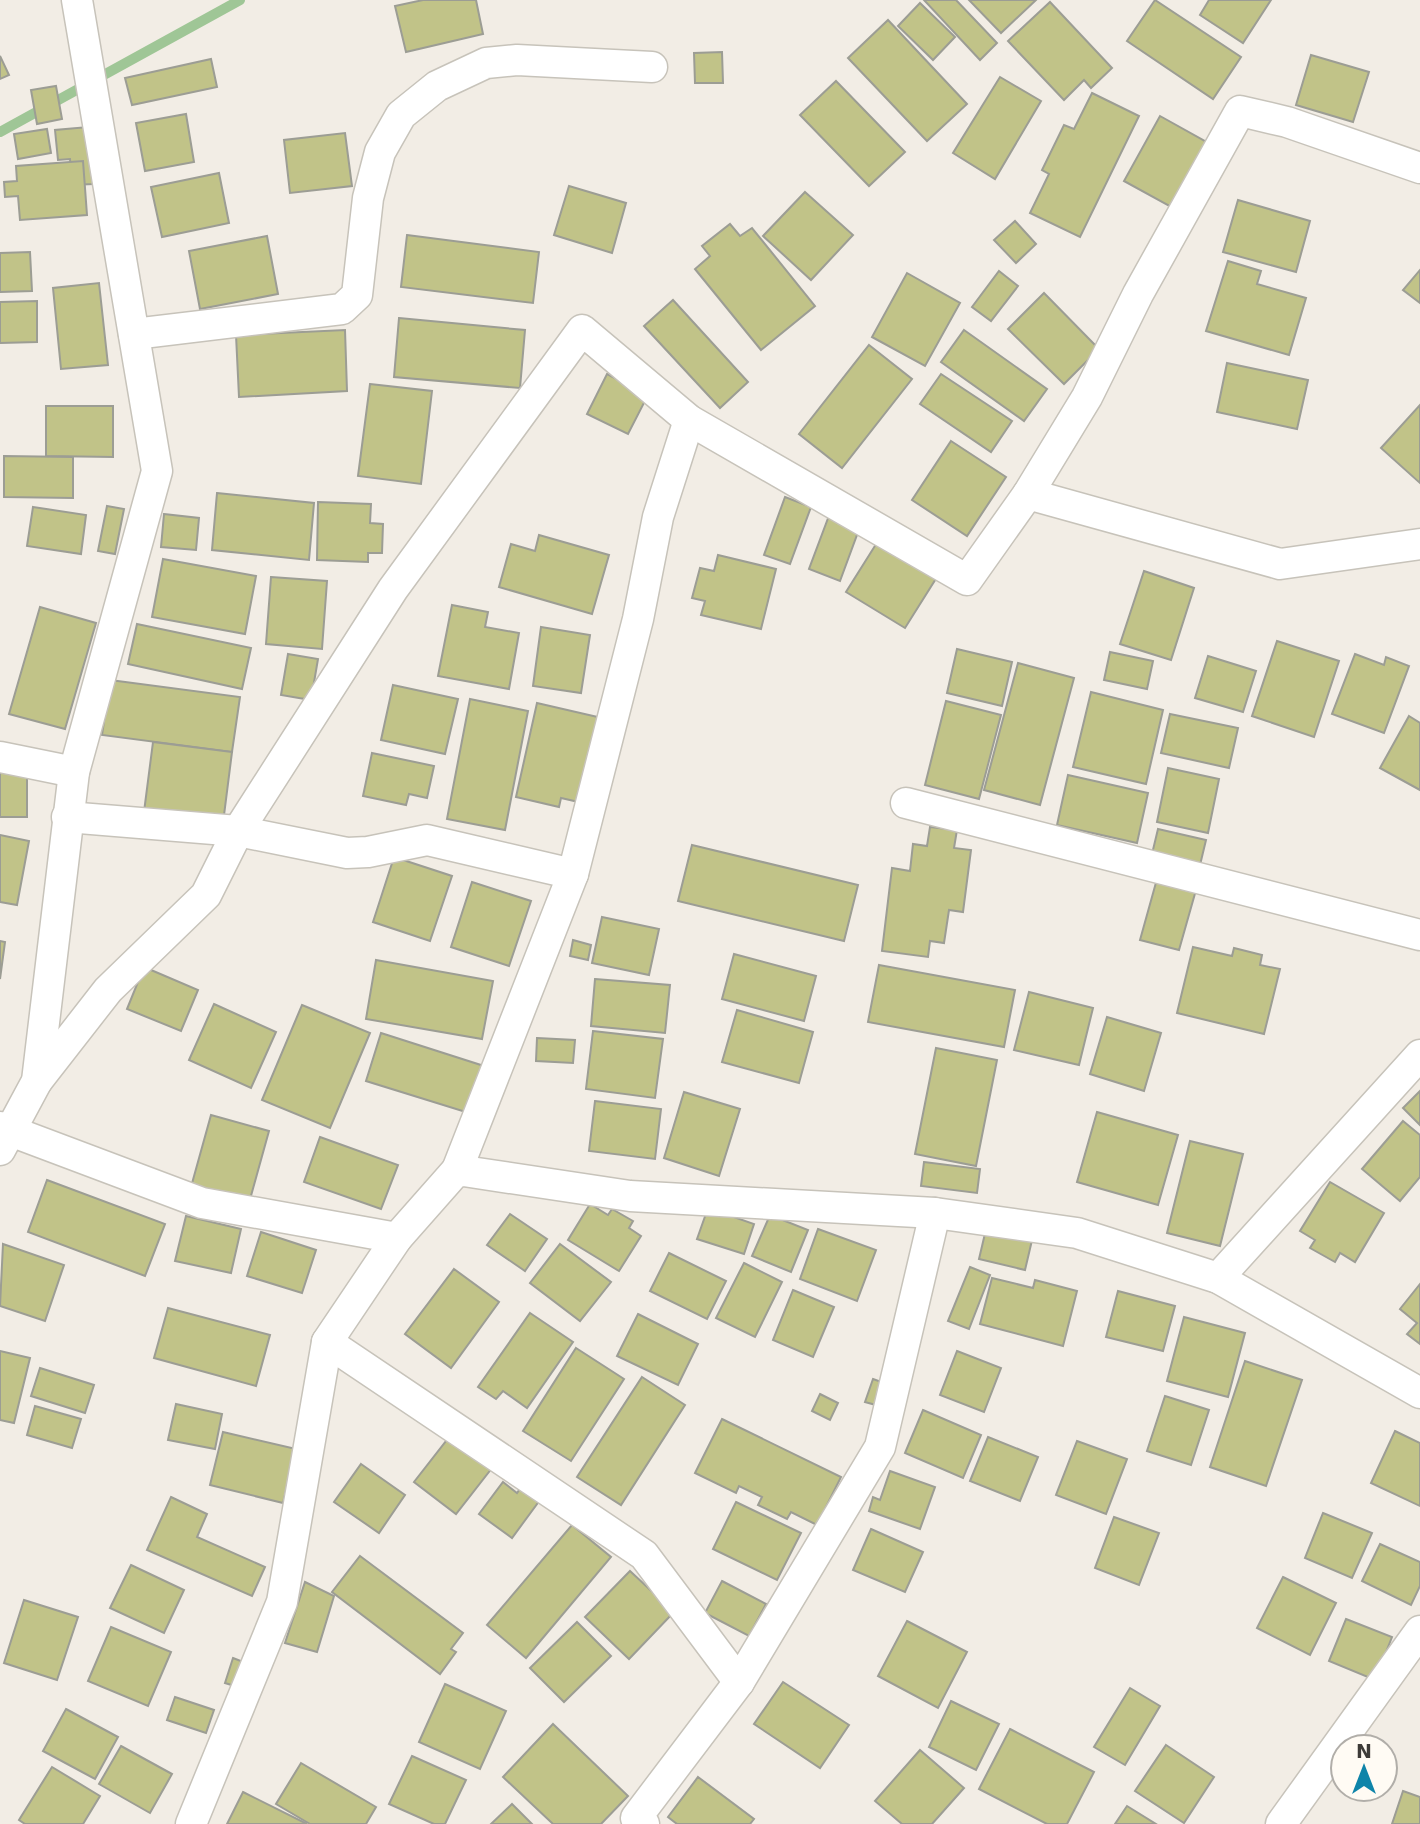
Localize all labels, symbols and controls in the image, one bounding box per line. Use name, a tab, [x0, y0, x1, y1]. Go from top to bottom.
north arrow	[1329, 1733, 1399, 1803]
text: N	[1356, 1740, 1372, 1762]

